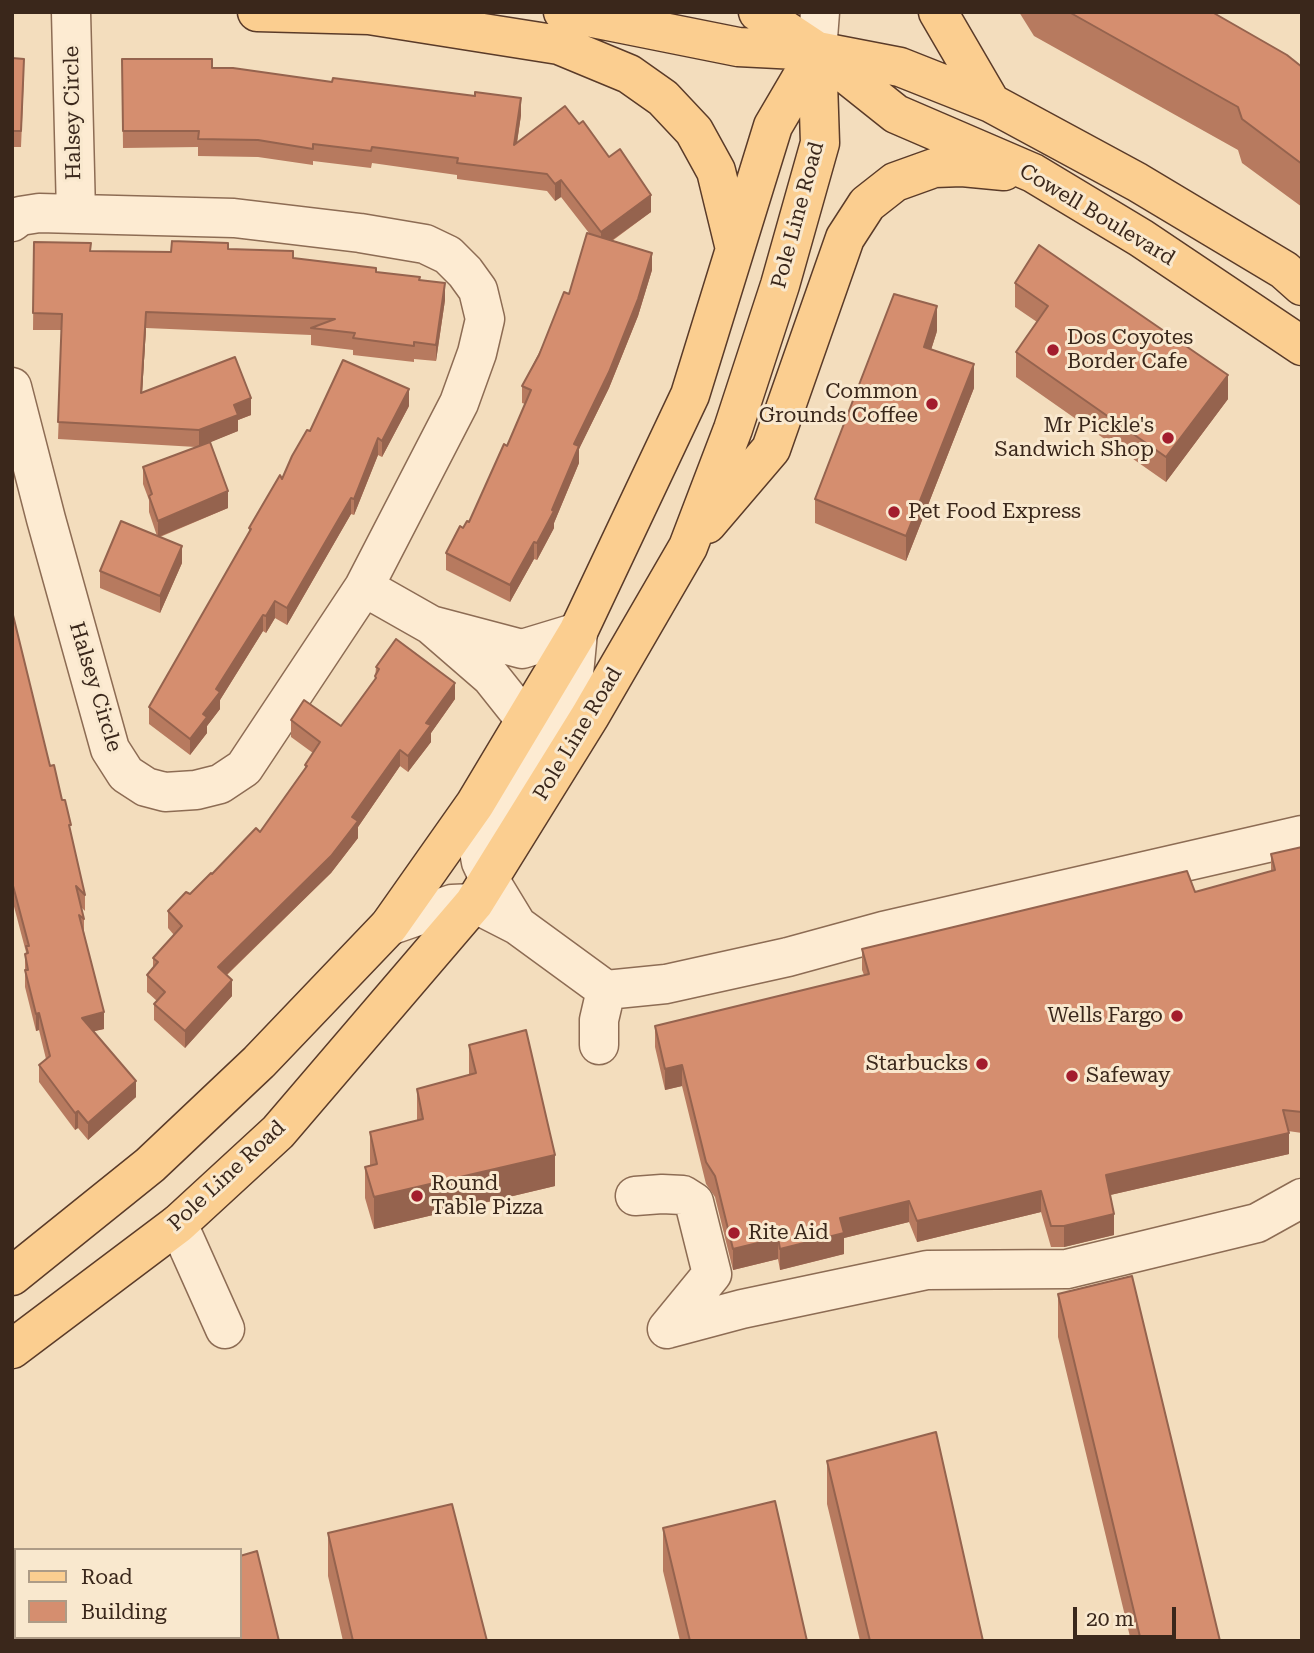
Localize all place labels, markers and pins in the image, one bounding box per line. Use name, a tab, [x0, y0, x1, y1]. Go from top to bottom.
place label: Dos Coyotes Border Cafe	[1067, 325, 1193, 375]
marker: Dos Coyotes Border Cafe	[1045, 342, 1061, 358]
place label: Common Grounds Coffee	[759, 379, 918, 429]
marker: Common Grounds Coffee	[924, 396, 940, 412]
place label: Mr Pickle's Sandwich Shop	[994, 413, 1154, 463]
marker: Mr Pickle's Sandwich Shop	[1160, 430, 1176, 446]
place label: Pet Food Express	[908, 499, 1081, 525]
marker: Pet Food Express	[886, 504, 902, 520]
place label: Wells Fargo	[1047, 1003, 1163, 1029]
marker: Wells Fargo	[1169, 1008, 1185, 1024]
place label: Starbucks	[866, 1051, 968, 1077]
marker: Starbucks	[974, 1056, 990, 1072]
place label: Safeway	[1086, 1063, 1170, 1089]
marker: Safeway	[1064, 1068, 1080, 1084]
place label: Round Table Pizza	[431, 1171, 543, 1221]
marker: Round Table Pizza	[409, 1188, 425, 1204]
place label: Rite Aid	[748, 1220, 829, 1246]
marker: Rite Aid	[726, 1225, 742, 1241]

